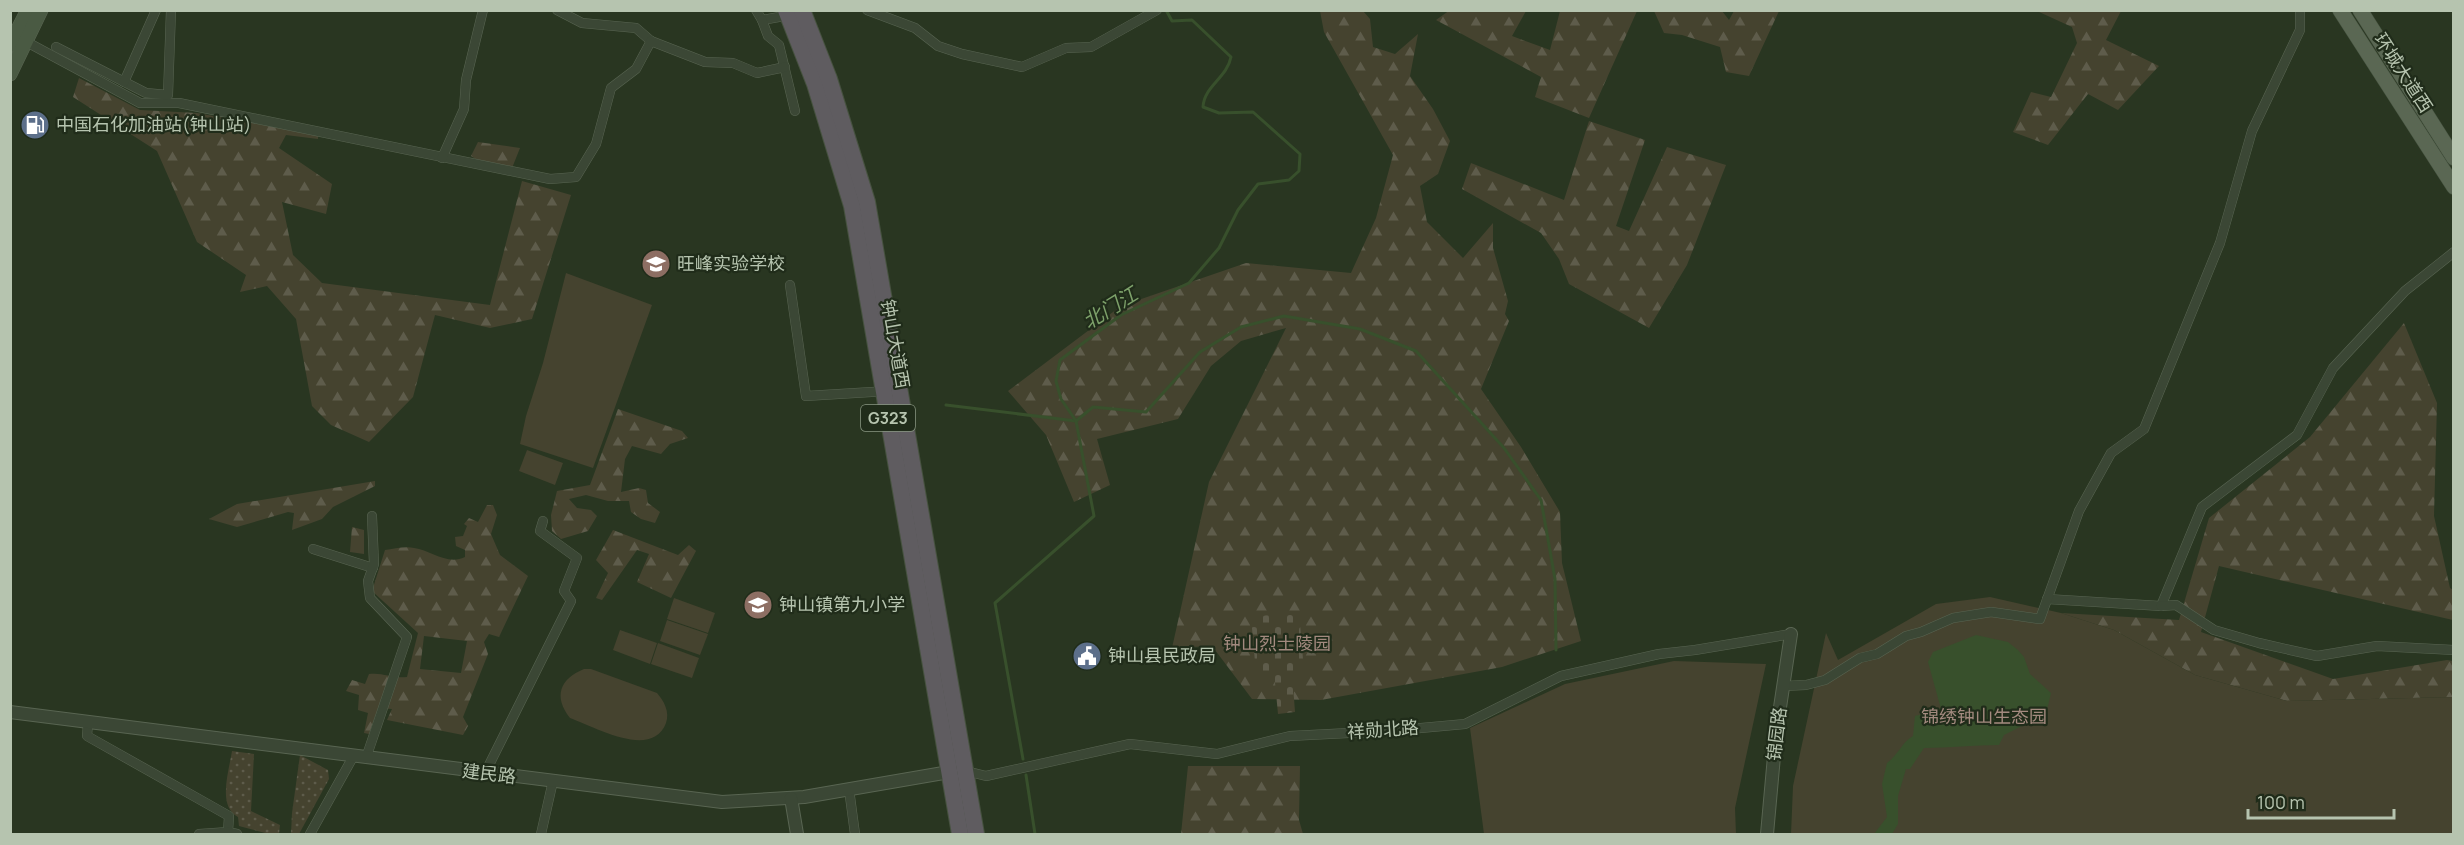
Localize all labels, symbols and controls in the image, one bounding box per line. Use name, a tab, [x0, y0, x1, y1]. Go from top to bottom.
street label: 环城大道西	[2369, 28, 2438, 117]
fuel station icon: 中国石化加油站(钟山站)	[19, 109, 51, 141]
place label: 中国石化加油站(钟山站)	[56, 112, 251, 136]
school or university icon: 旺峰实验学校	[640, 248, 672, 280]
place label: 旺峰实验学校	[677, 251, 785, 275]
water label: 北门江	[1077, 279, 1144, 335]
street label: 钟山大道西	[876, 297, 916, 390]
road number: G323	[861, 405, 915, 431]
school or university icon: 钟山镇第九小学	[742, 589, 774, 621]
place label: 钟山镇第九小学	[779, 592, 905, 616]
park label: 钟山烈士陵园	[1223, 631, 1331, 655]
public building icon: 钟山县民政局	[1071, 640, 1103, 672]
place label: 钟山县民政局	[1108, 643, 1216, 667]
park label: 锦绣钟山生态园	[1921, 704, 2047, 728]
street label: 锦园路	[1761, 706, 1791, 762]
street label: 祥勋北路	[1346, 715, 1420, 743]
street label: 建民路	[461, 758, 517, 788]
scale bar	[2248, 782, 2394, 820]
text: 100 m	[2257, 790, 2305, 814]

